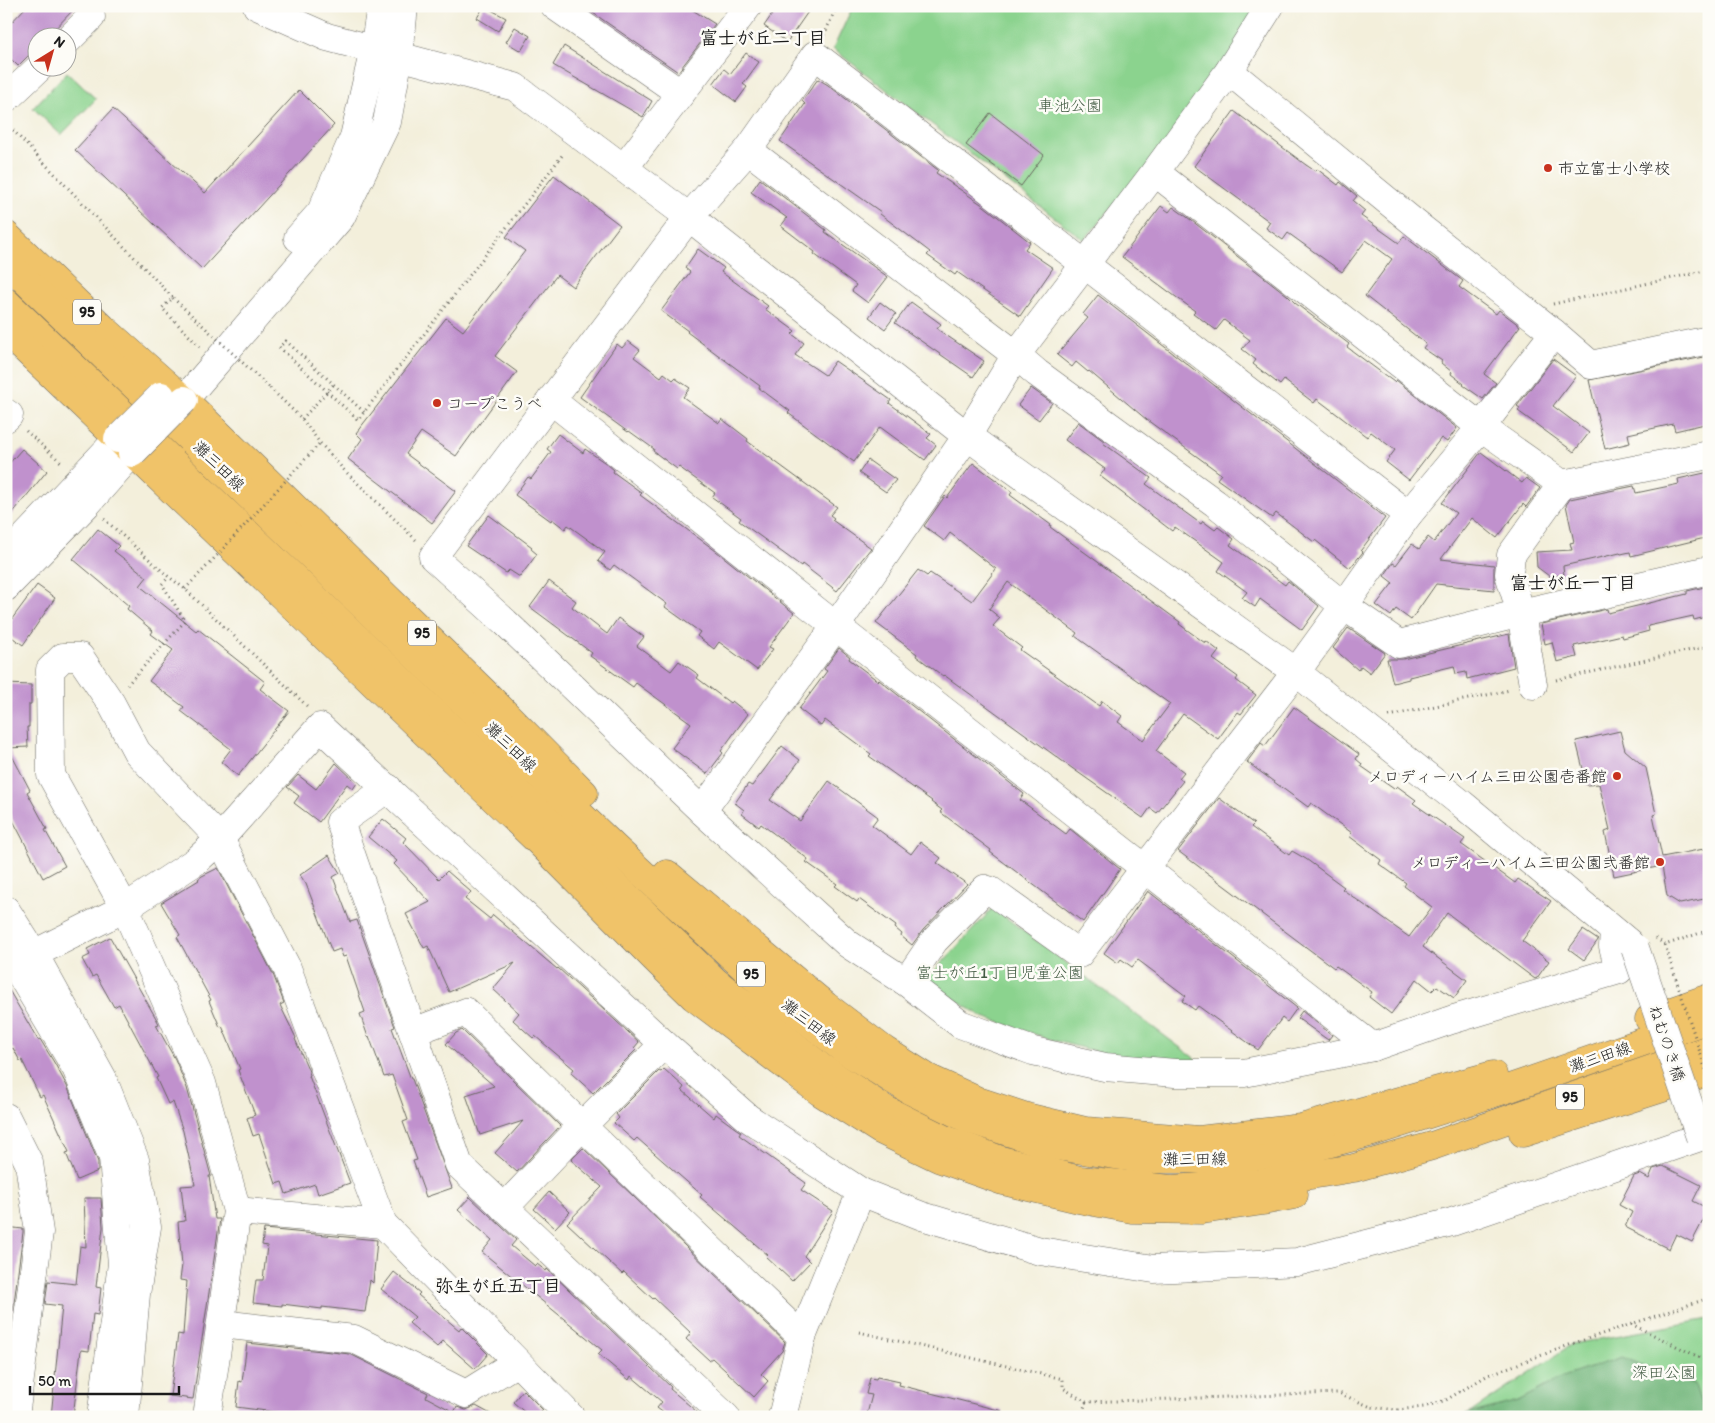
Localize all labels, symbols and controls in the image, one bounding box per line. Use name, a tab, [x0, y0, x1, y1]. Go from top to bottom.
district label: 富士が丘二丁目	[700, 27, 826, 49]
north arrow	[28, 28, 78, 78]
text: N	[51, 32, 68, 52]
park label: 車池公園	[1038, 96, 1102, 115]
place label: 市立富士小学校	[1558, 159, 1670, 178]
marker: 市立富士小学校	[1542, 162, 1554, 174]
road number: 95	[73, 300, 101, 324]
place label: コープこうべ	[447, 394, 542, 413]
marker: コープこうべ	[431, 397, 443, 409]
street label: 灘三田線	[189, 437, 249, 495]
district label: 富士が丘一丁目	[1510, 572, 1636, 594]
road number: 95	[408, 620, 436, 646]
street label: 灘三田線	[481, 718, 541, 776]
place label: メロディーハイム三田公園壱番館	[1368, 767, 1607, 786]
marker: メロディーハイム三田公園壱番館	[1611, 770, 1623, 782]
place label: メロディーハイム三田公園弐番館	[1411, 853, 1650, 872]
marker: メロディーハイム三田公園弐番館	[1654, 856, 1666, 868]
road number: 95	[737, 962, 765, 986]
park label: 富士が丘1丁目児童公園	[916, 963, 1084, 982]
street label: 灘三田線	[778, 995, 840, 1049]
street label: ねむのき橋	[1645, 1002, 1689, 1084]
street label: 灘三田線	[1567, 1038, 1633, 1076]
road number: 95	[1556, 1084, 1584, 1110]
street label: 灘三田線	[1163, 1149, 1227, 1169]
district label: 弥生が丘五丁目	[435, 1275, 561, 1297]
scale bar	[30, 1363, 179, 1395]
park label: 深田公園	[1632, 1363, 1696, 1382]
text: 50 m	[38, 1372, 71, 1390]

